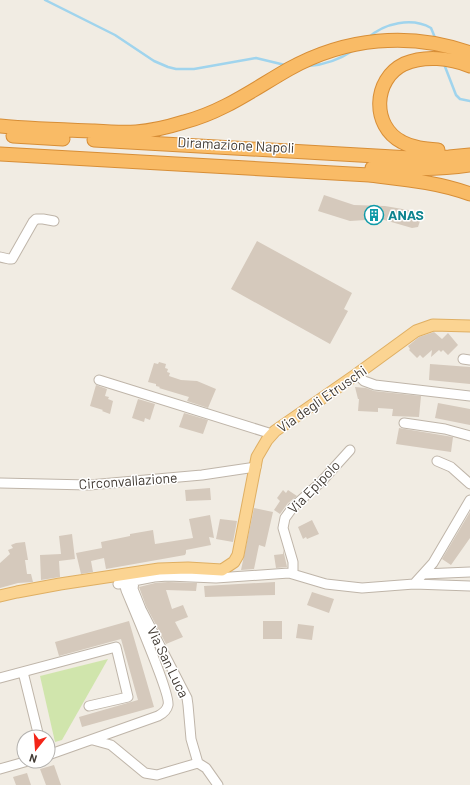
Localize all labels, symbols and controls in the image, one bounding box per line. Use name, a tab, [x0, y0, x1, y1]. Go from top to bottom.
street label: Diramazione Napoli	[177, 133, 295, 156]
building icon: ANAS	[363, 204, 385, 226]
place label: ANAS	[388, 206, 424, 223]
street label: Via degli Etruschi	[274, 361, 370, 436]
street label: Via Epipolo	[284, 456, 343, 517]
street label: Circonvallazione	[78, 469, 178, 492]
street label: Via San Luca	[144, 623, 193, 700]
north arrow	[16, 729, 56, 769]
text: N	[28, 752, 38, 766]

